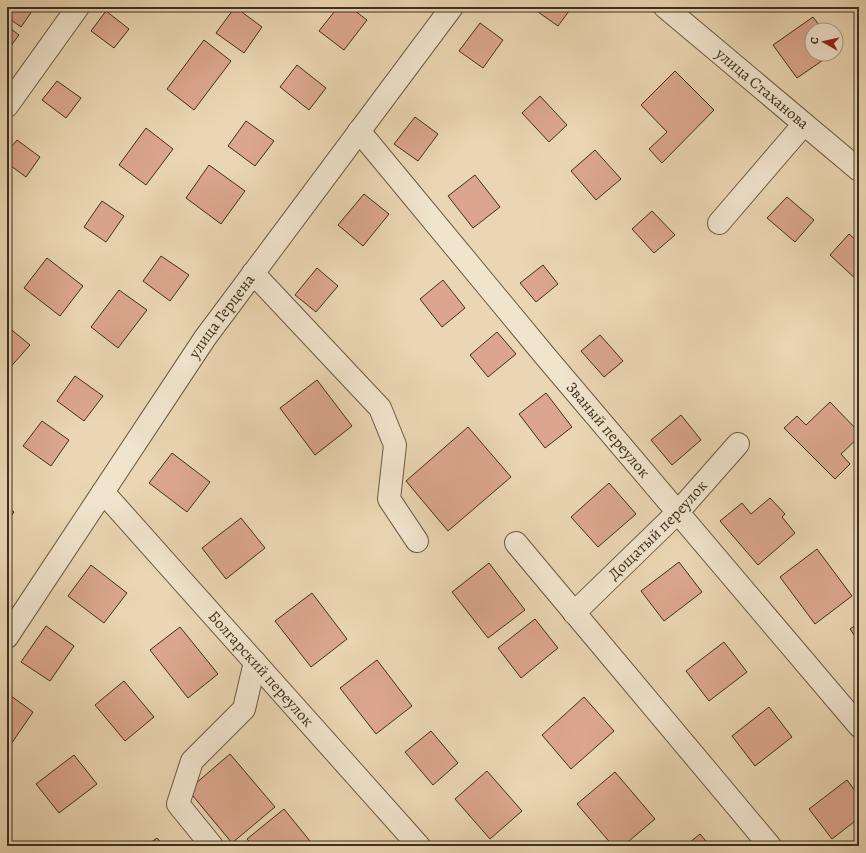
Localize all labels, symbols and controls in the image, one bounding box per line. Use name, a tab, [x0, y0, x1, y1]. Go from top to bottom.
north arrow	[804, 22, 844, 62]
text: С	[807, 36, 823, 45]
street label: улица Стаханова	[710, 42, 814, 135]
street label: улица Герцена	[183, 269, 260, 364]
street label: Званый переулок	[561, 377, 655, 483]
street label: Дощатый переулок	[603, 475, 712, 585]
street label: Болгарский переулок	[203, 606, 319, 732]

